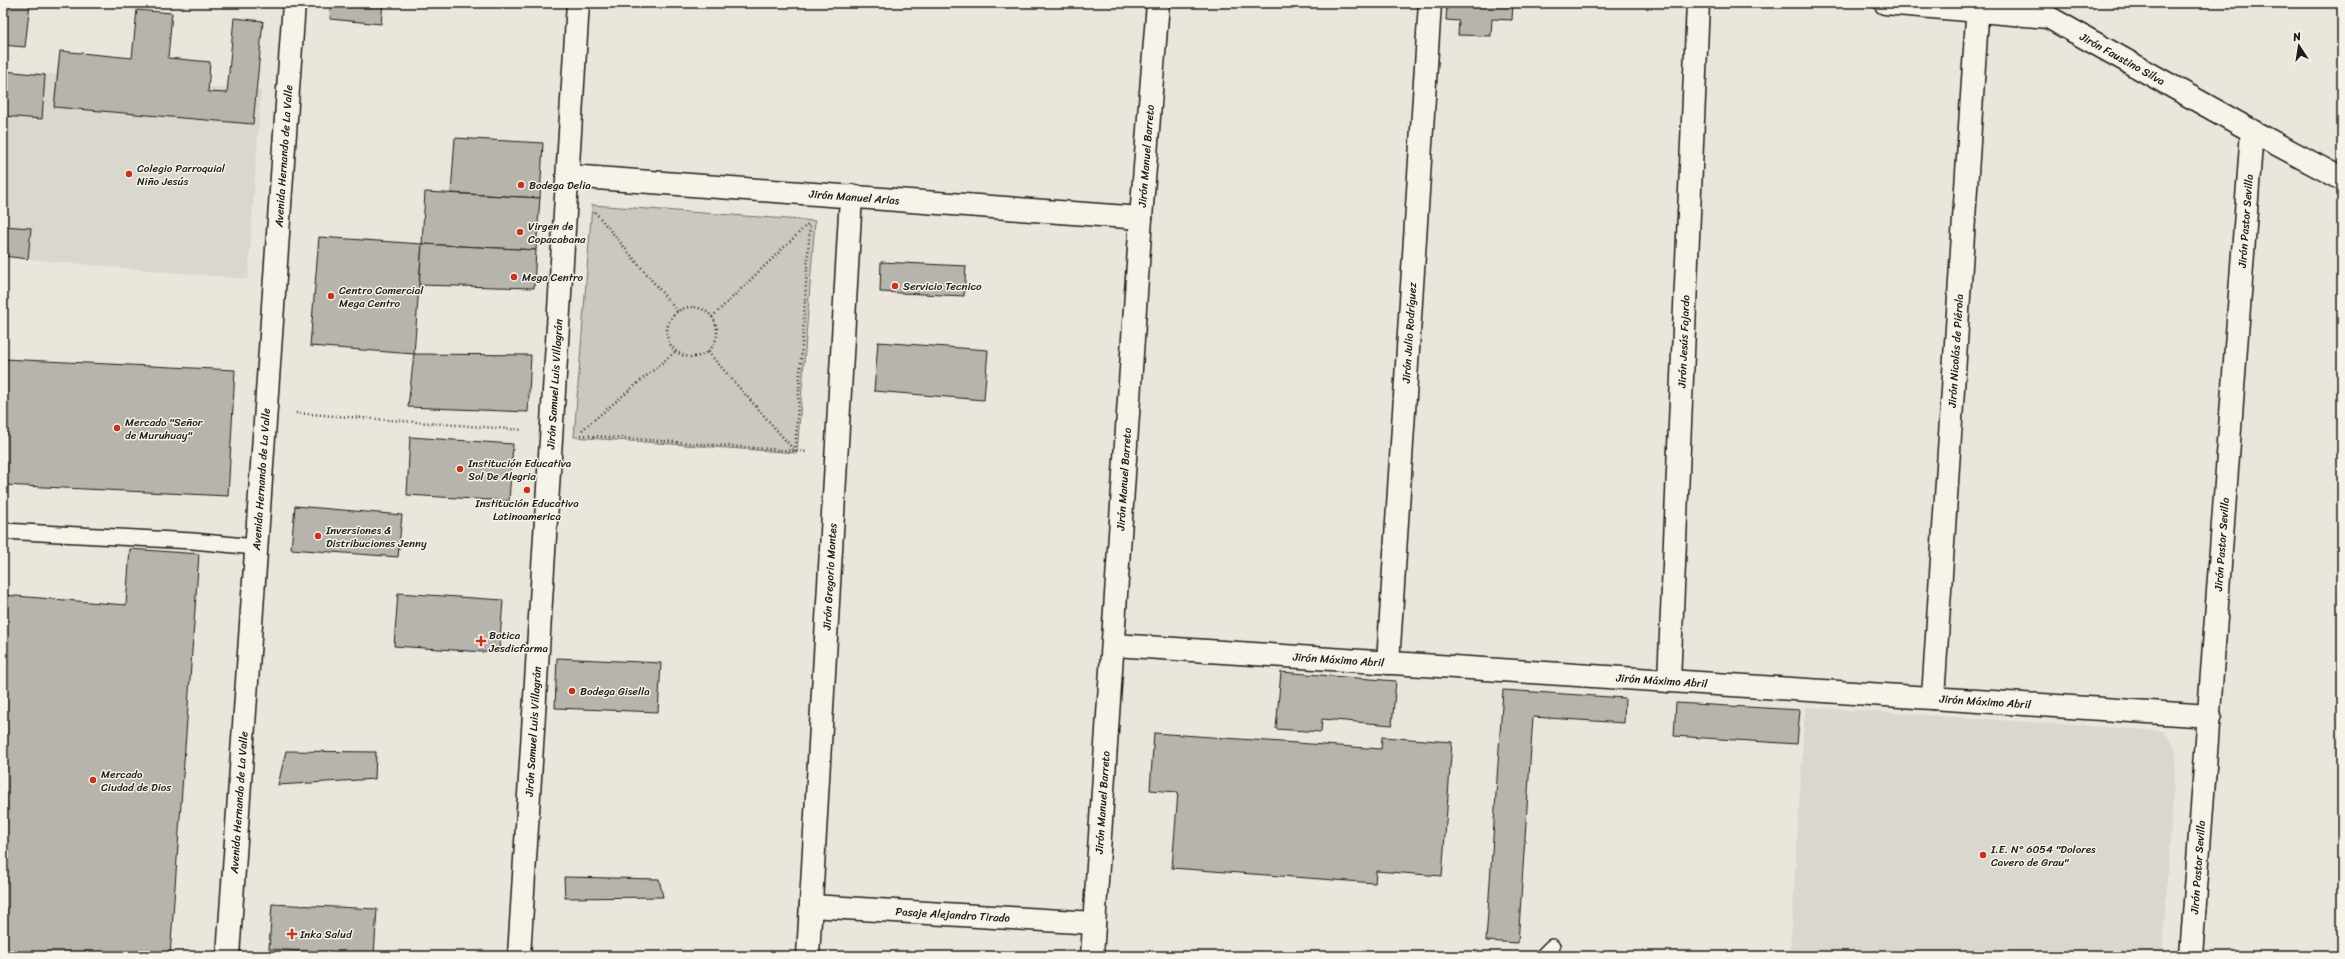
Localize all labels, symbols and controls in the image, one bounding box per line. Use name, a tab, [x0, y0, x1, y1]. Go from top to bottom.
north arrow	[2279, 26, 2319, 66]
street label: Jirón Faustino Silva	[2075, 27, 2169, 91]
text: N	[2290, 27, 2303, 47]
street label: Avenida Hernando de La Valle	[269, 84, 298, 229]
street label: Jirón Manuel Barreto	[1133, 103, 1160, 209]
place label: Colegio Parroquial Niño Jesús	[137, 159, 226, 191]
marker: Colegio Parroquial Niño Jesús	[124, 169, 134, 179]
street label: Jirón Pastor Sevilla	[2233, 173, 2259, 270]
place label: Bodega Delia	[529, 176, 591, 195]
marker: Bodega Delia	[516, 180, 526, 190]
street label: Jirón Manuel Arias	[807, 185, 900, 210]
place label: Virgen de Copacabana	[528, 217, 586, 249]
marker: Virgen de Copacabana	[515, 227, 525, 237]
place label: Mega Centro	[522, 268, 584, 287]
marker: Mega Centro	[509, 272, 519, 282]
place label: Servicio Tecnico	[903, 277, 982, 296]
place label: Centro Comercial Mega Centro	[339, 281, 424, 313]
marker: Servicio Tecnico	[890, 281, 900, 291]
street label: Jirón Julio Rodríguez	[1397, 281, 1422, 385]
marker: Centro Comercial Mega Centro	[326, 291, 336, 301]
street label: Jirón Nicolás de Piérola	[1943, 293, 1969, 409]
street label: Jirón Jesús Fajardo	[1673, 294, 1696, 389]
street label: Jirón Samuel Luis Villagrán	[541, 318, 568, 451]
street label: Avenida Hernando de La Valle	[247, 407, 276, 552]
place label: Mercado "Señor de Muruhuay"	[125, 413, 204, 445]
marker: Mercado "Señor de Muruhuay"	[112, 423, 122, 433]
street label: Jirón Manuel Barreto	[1111, 427, 1137, 532]
place label: Institución Educativa Sol De Alegria	[467, 454, 572, 486]
marker: Institución Educativa Sol De Alegria	[455, 464, 465, 474]
marker: Institución Educativa Latinoamerica	[522, 485, 532, 495]
place label: Institución Educativa Latinoamerica	[474, 494, 579, 526]
street label: Jirón Pastor Sevilla	[2209, 496, 2235, 593]
place label: Inversiones & Distribuciones Jenny	[325, 521, 427, 553]
street label: Jirón Gregorio Montes	[817, 522, 843, 632]
marker: Inversiones & Distribuciones Jenny	[313, 531, 323, 541]
place label: Botica Jesdicfarma	[488, 626, 549, 658]
marker: Botica Jesdicfarma	[476, 636, 486, 646]
street label: Jirón Máximo Abril	[1291, 648, 1386, 673]
street label: Jirón Samuel Luis Villagrán	[520, 666, 547, 798]
street label: Jirón Máximo Abril	[1615, 668, 1709, 693]
place label: Bodega Gisella	[580, 682, 650, 701]
marker: Bodega Gisella	[567, 686, 577, 696]
street label: Jirón Máximo Abril	[1938, 689, 2032, 714]
street label: Avenida Hernando de La Valle	[225, 730, 254, 875]
street label: Jirón Manuel Barreto	[1090, 750, 1116, 855]
place label: Mercado Ciudad de Dios	[101, 765, 172, 797]
marker: Mercado Ciudad de Dios	[88, 775, 98, 785]
street label: Jirón Pastor Sevilla	[2185, 819, 2211, 916]
place label: I.E. N° 6054 "Dolores Cavero de Grau"	[1990, 840, 2096, 872]
marker: I.E. N° 6054 "Dolores Cavero de Grau"	[1978, 850, 1988, 860]
street label: Pasaje Alejandro Tirado	[895, 902, 1011, 928]
place label: Inka Salud	[299, 925, 353, 944]
marker: Inka Salud	[287, 929, 297, 939]

